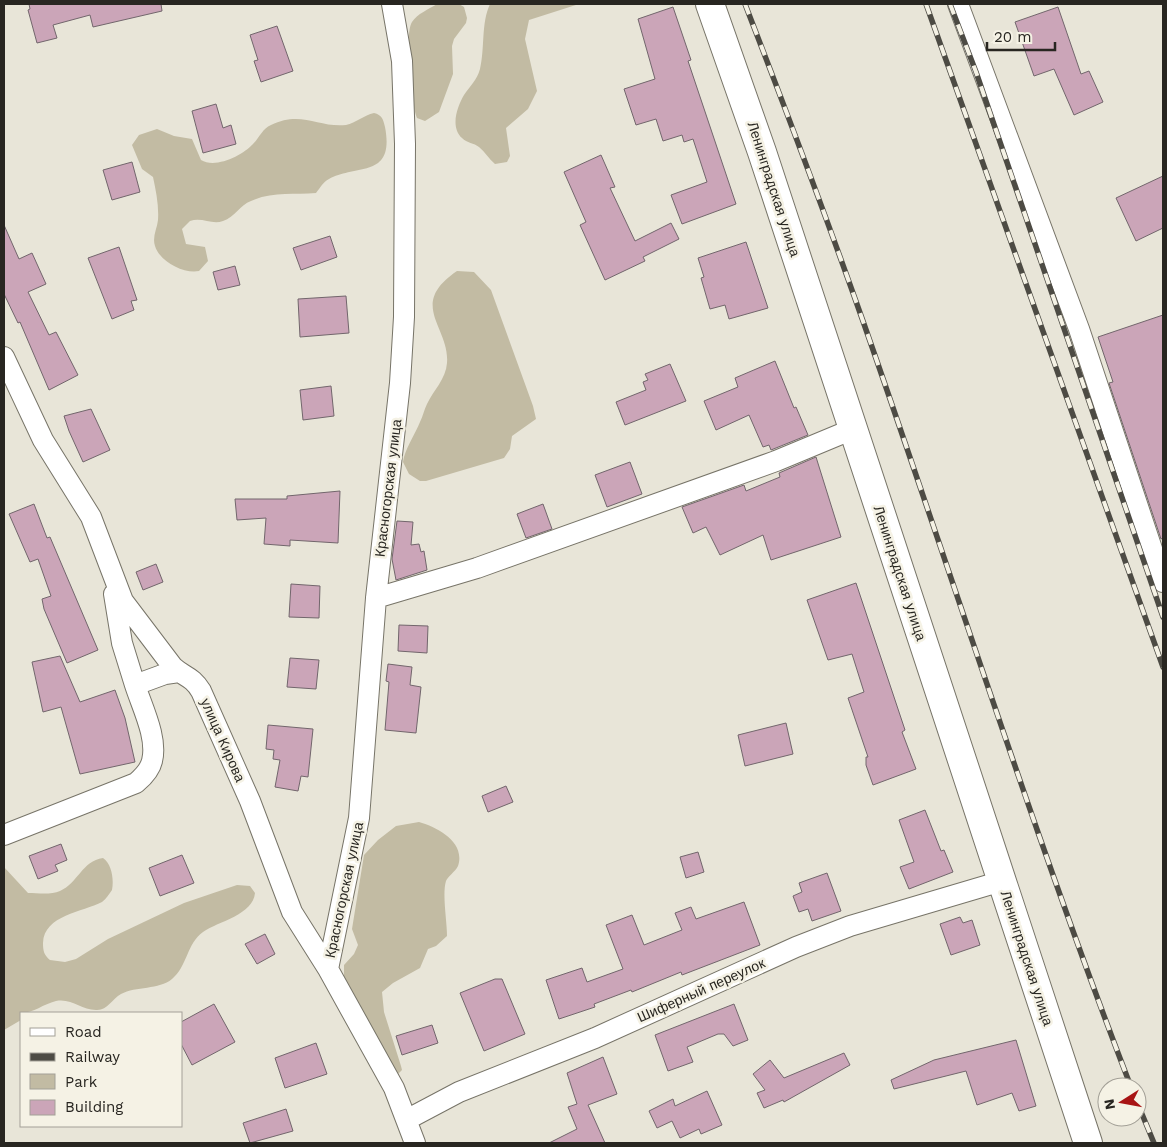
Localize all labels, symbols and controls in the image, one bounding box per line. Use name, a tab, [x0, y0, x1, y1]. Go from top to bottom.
scale bar	[987, 20, 1054, 52]
text: 20 m	[994, 28, 1032, 46]
street label: Ленинградская улица	[745, 119, 803, 259]
street label: Красногорская улица	[372, 418, 404, 558]
street label: Ленинградская улица	[871, 503, 929, 643]
street label: улица Кирова	[197, 696, 249, 785]
street label: Красногорская улица	[322, 820, 366, 959]
street label: Ленинградская улица	[998, 888, 1056, 1028]
street label: Шиферный переулок	[635, 954, 768, 1025]
legend	[20, 1012, 182, 1127]
text: Road	[65, 1023, 102, 1041]
text: Railway	[65, 1048, 120, 1066]
text: Park	[65, 1073, 98, 1091]
north arrow	[1097, 1077, 1147, 1127]
text: Building	[65, 1098, 123, 1116]
text: N	[1100, 1098, 1118, 1111]

